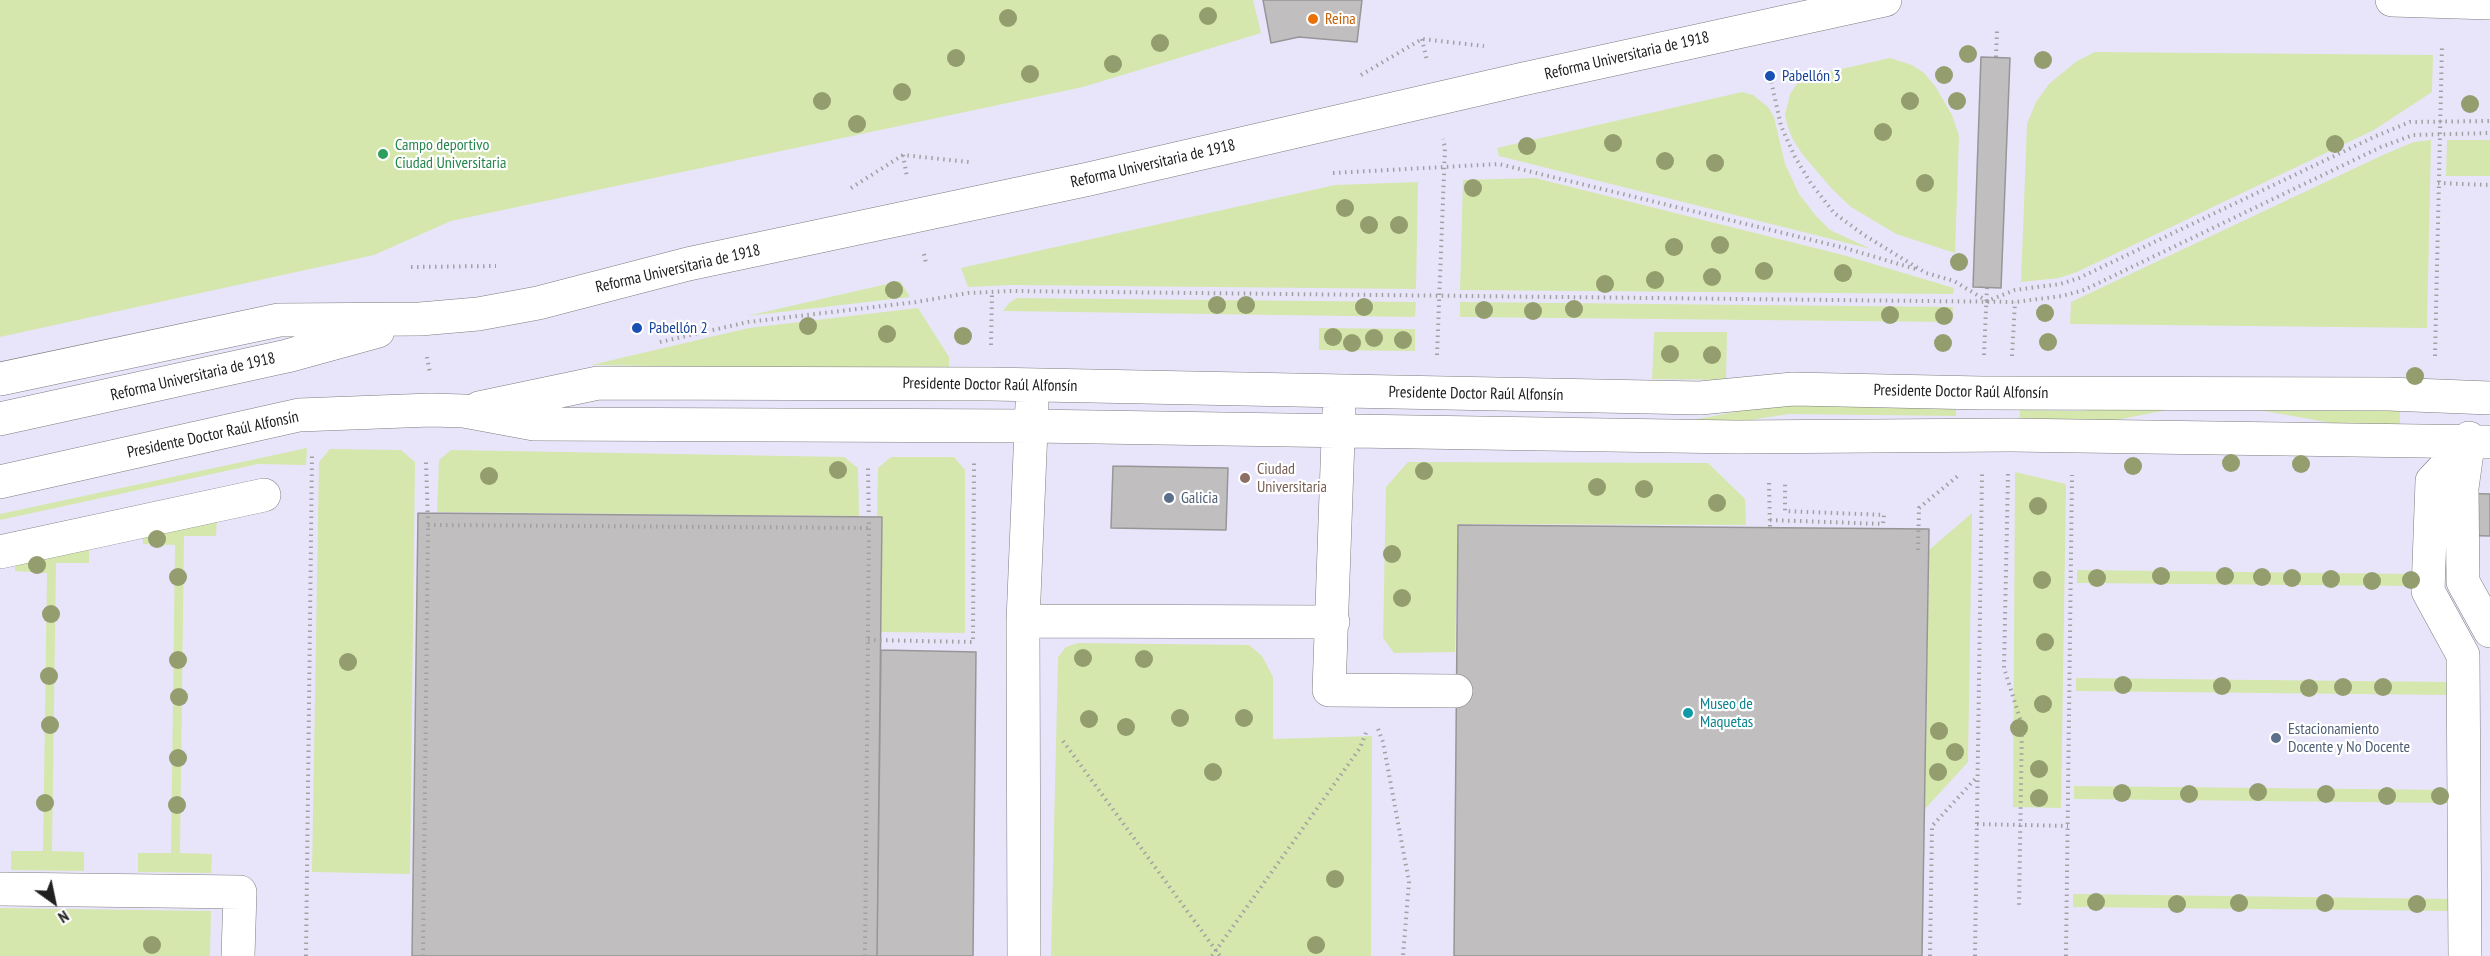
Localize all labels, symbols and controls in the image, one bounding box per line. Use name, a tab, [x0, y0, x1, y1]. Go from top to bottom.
place label: Reina	[1325, 9, 1356, 29]
marker: Reina	[1306, 12, 1320, 26]
street label: Reforma Universitaria de 1918	[1543, 28, 1711, 84]
place label: Pabellón 3	[1782, 66, 1841, 86]
marker: Pabellón 3	[1763, 69, 1777, 83]
place label: Campo deportivo Ciudad Universitaria	[395, 135, 506, 173]
street label: Reforma Universitaria de 1918	[1069, 136, 1237, 192]
marker: Campo deportivo Ciudad Universitaria	[376, 147, 390, 161]
street label: Reforma Universitaria de 1918	[594, 241, 762, 297]
place label: Pabellón 2	[649, 318, 708, 338]
marker: Pabellón 2	[630, 321, 644, 335]
street label: Reforma Universitaria de 1918	[109, 349, 277, 405]
street label: Presidente Doctor Raúl Alfonsín	[902, 374, 1078, 396]
street label: Presidente Doctor Raúl Alfonsín	[1873, 381, 2049, 403]
street label: Presidente Doctor Raúl Alfonsín	[1388, 383, 1564, 405]
street label: Presidente Doctor Raúl Alfonsín	[126, 407, 300, 463]
place label: Ciudad Universitaria	[1257, 459, 1327, 497]
marker: Ciudad Universitaria	[1238, 471, 1252, 485]
place label: Galicia	[1181, 488, 1218, 508]
marker: Galicia	[1162, 491, 1176, 505]
place label: Museo de Maquetas	[1700, 694, 1753, 732]
marker: Museo de Maquetas	[1681, 706, 1695, 720]
place label: Estacionamiento Docente y No Docente	[2288, 719, 2410, 757]
marker: Estacionamiento Docente y No Docente	[2269, 731, 2283, 745]
north arrow	[24, 872, 84, 932]
text: N	[55, 906, 73, 928]

